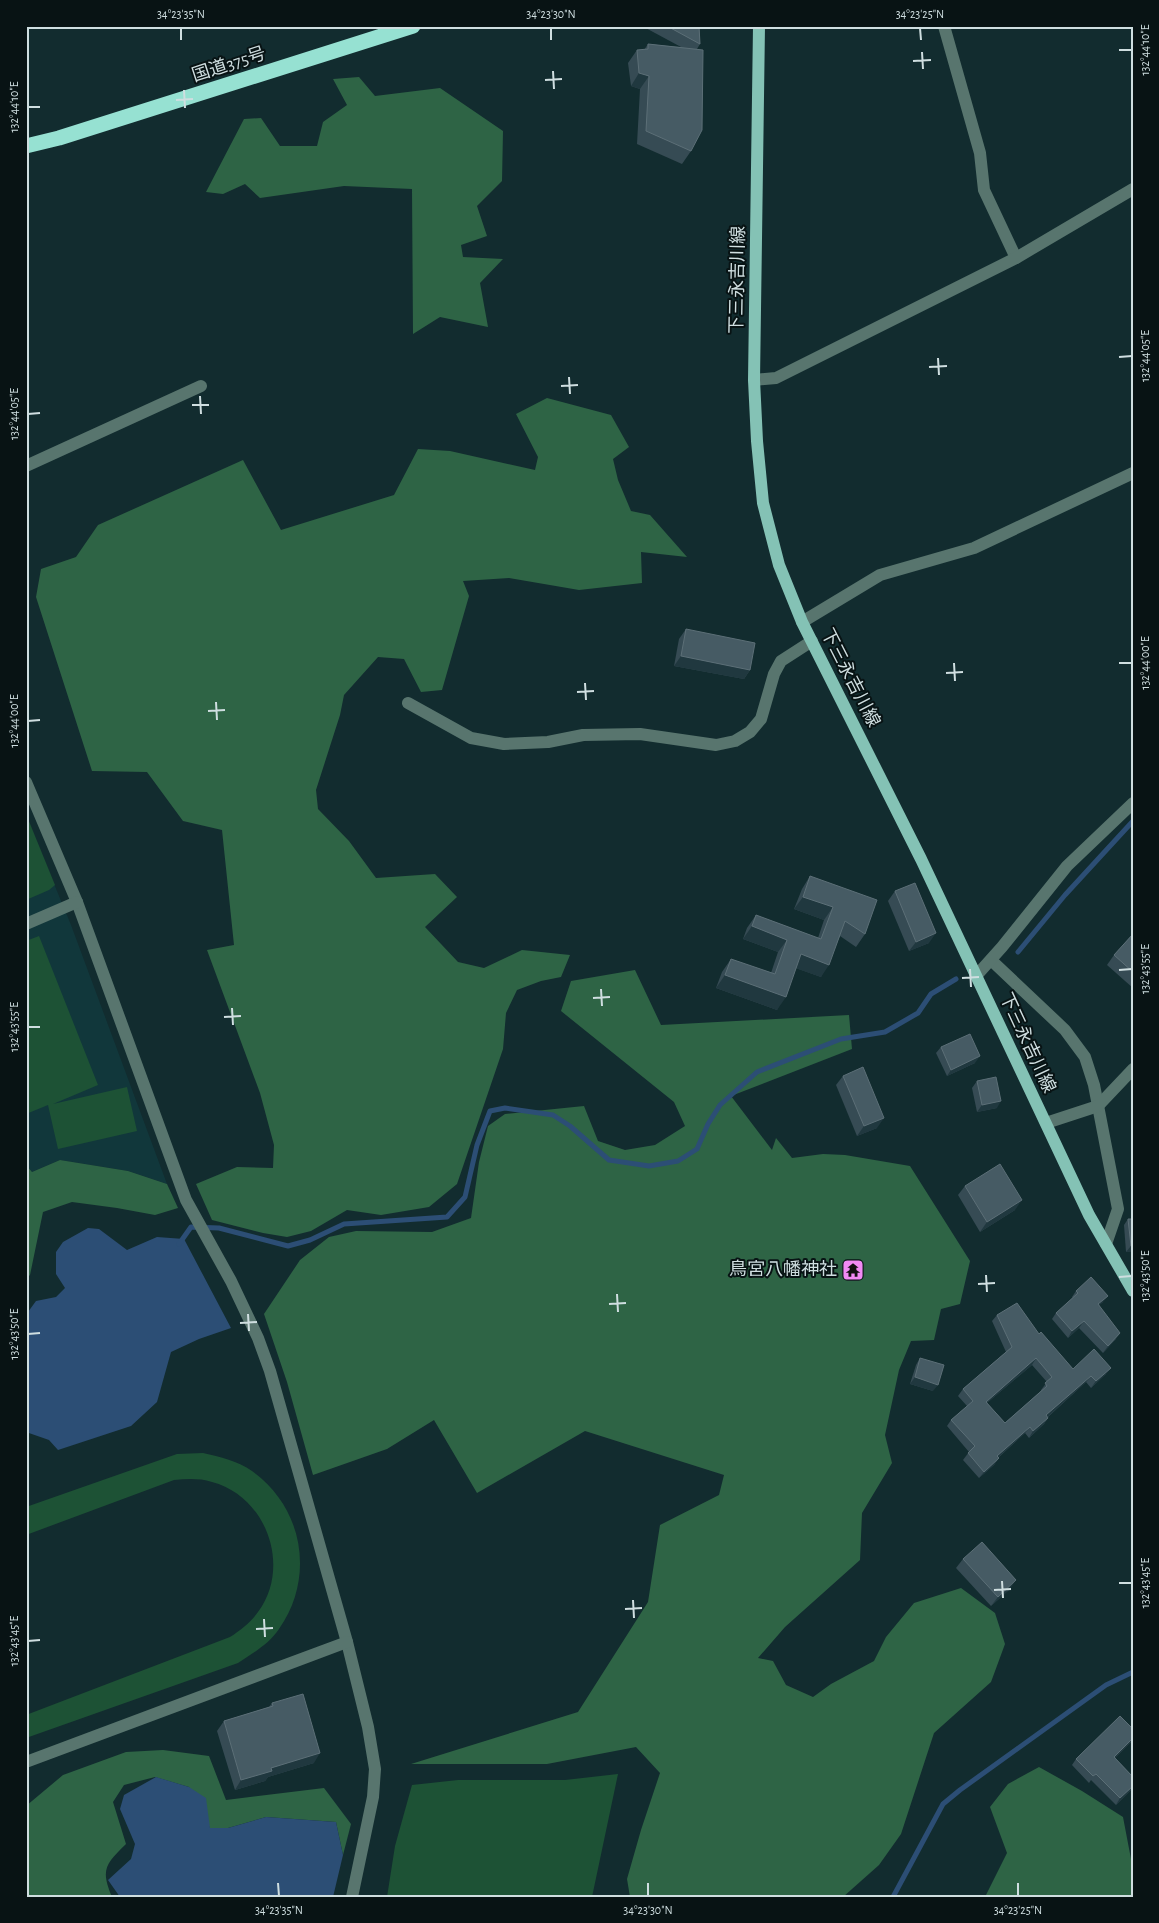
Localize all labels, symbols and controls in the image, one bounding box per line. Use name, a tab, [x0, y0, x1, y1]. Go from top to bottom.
text: 34°23'35"N	[157, 8, 205, 20]
text: 34°23'30"N	[526, 8, 576, 20]
text: 34°23'25"N	[896, 8, 944, 20]
text: 132°44'10"E	[1139, 24, 1151, 76]
street label: 国道375号	[189, 43, 268, 85]
text: 132°44'10"E	[8, 81, 20, 133]
street label: 下三永吉川線	[726, 226, 748, 334]
text: 132°44'05"E	[1139, 330, 1151, 382]
text: 132°44'05"E	[8, 388, 20, 440]
street label: 下三永吉川線	[817, 625, 884, 730]
text: 132°44'00"E	[1139, 636, 1151, 690]
text: 132°44'00"E	[8, 694, 20, 748]
text: 132°43'55"E	[1139, 944, 1151, 994]
street label: 下三永吉川線	[996, 989, 1060, 1096]
text: 132°43'55"E	[8, 1002, 20, 1052]
text: 132°43'50"E	[1139, 1250, 1151, 1302]
temple icon: 鳥宮八幡神社	[841, 1258, 865, 1282]
place label: 鳥宮八幡神社	[729, 1259, 837, 1279]
text: 132°43'50"E	[8, 1308, 20, 1360]
text: 132°43'45"E	[1139, 1557, 1151, 1608]
text: 132°43'45"E	[8, 1615, 20, 1666]
text: 34°23'35"N	[255, 1904, 303, 1916]
text: 34°23'30"N	[623, 1904, 673, 1916]
text: 34°23'25"N	[994, 1904, 1042, 1916]

